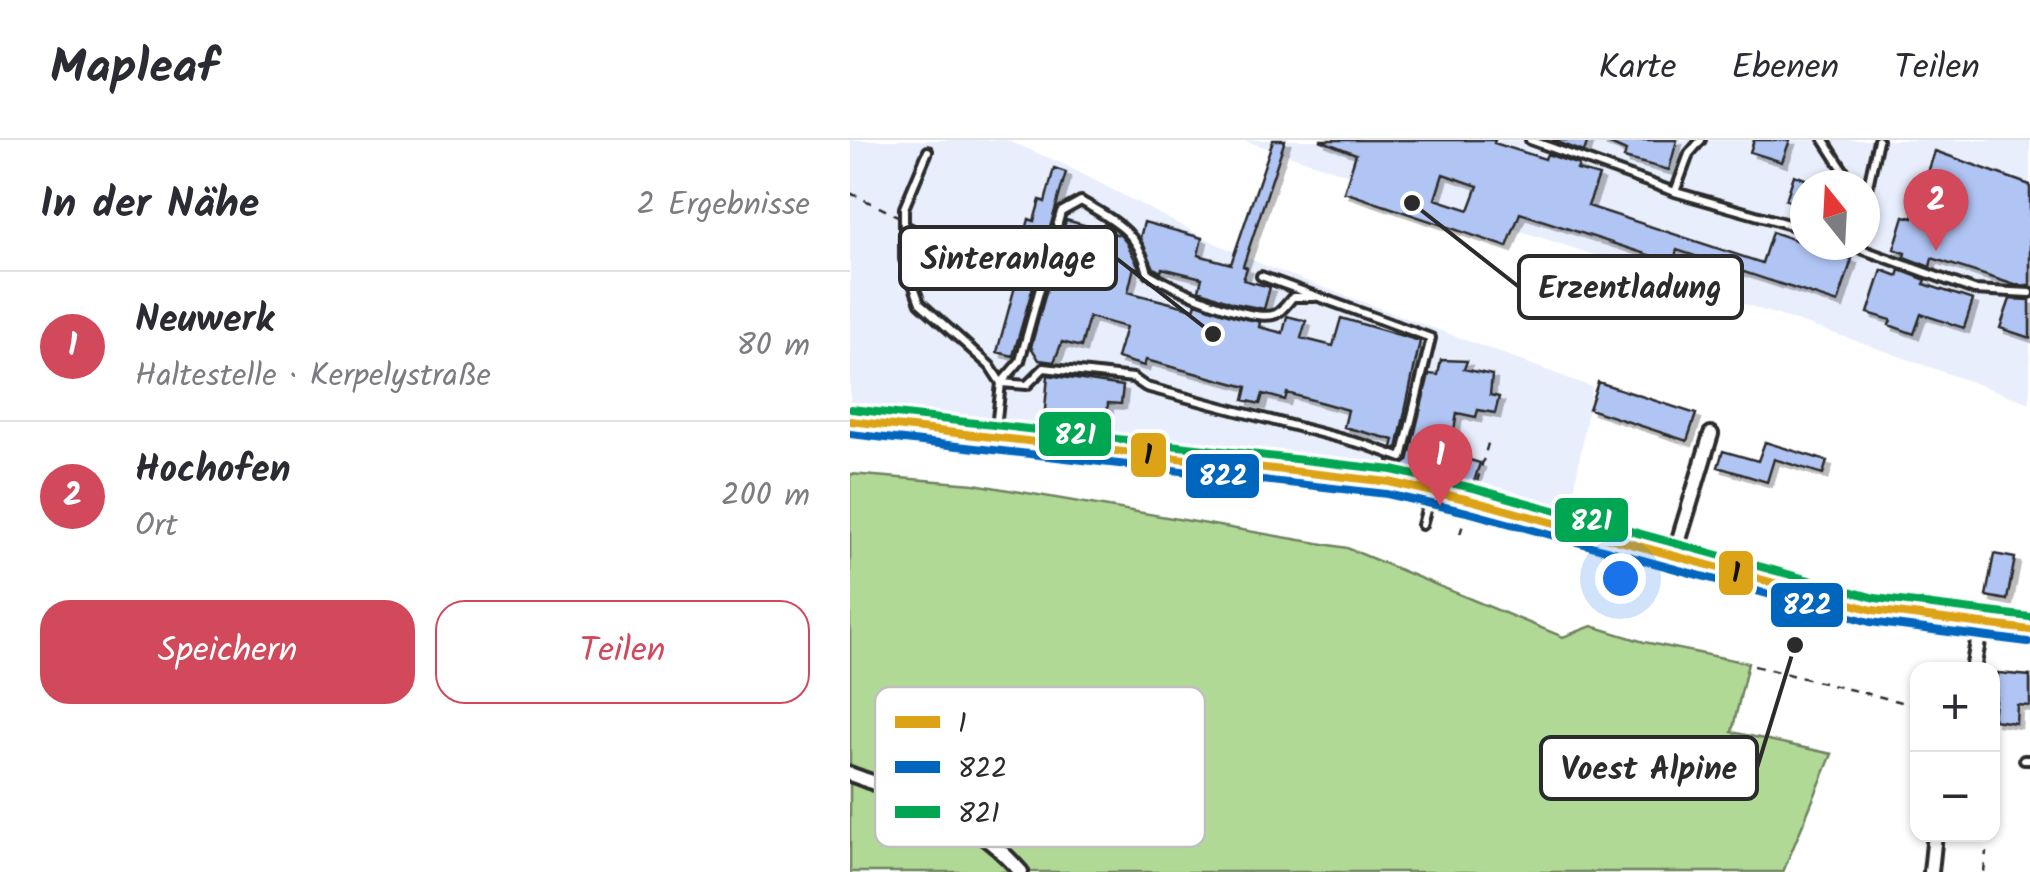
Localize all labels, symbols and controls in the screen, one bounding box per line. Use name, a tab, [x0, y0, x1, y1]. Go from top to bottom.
text: Mapleaf	[50, 31, 218, 107]
text: Karte	[1599, 41, 1677, 97]
text: Ebenen	[1732, 41, 1839, 97]
text: Teilen	[1894, 41, 1980, 97]
pin: 2	[1904, 168, 1968, 251]
north arrow	[1790, 170, 1880, 260]
text: In der Nähe	[40, 172, 259, 239]
text: 2 Ergebnisse	[637, 180, 810, 231]
callout: Sinteranlage	[900, 227, 1116, 289]
text: Sinteranlage	[920, 235, 1096, 286]
callout: Erzentladung	[1519, 256, 1742, 318]
text: Erzentladung	[1538, 264, 1722, 315]
text: Neuwerk	[135, 291, 274, 351]
text: 1	[68, 321, 77, 372]
text: 80 m	[736, 321, 810, 372]
text: Haltestelle · Kerpelystraße	[135, 351, 491, 402]
line badge: 821	[1037, 410, 1113, 458]
text: 821	[1054, 414, 1096, 459]
pin: 1	[1408, 424, 1472, 506]
line badge: 1	[1129, 431, 1168, 479]
text: 1	[1144, 434, 1153, 479]
text: Hochofen	[135, 441, 291, 501]
line badge: 822	[1184, 452, 1261, 500]
text: 822	[1198, 455, 1248, 500]
text: 2	[63, 471, 82, 522]
text: 200 m	[721, 471, 810, 522]
line badge: 821	[1553, 496, 1630, 544]
text: 821	[1570, 500, 1612, 545]
text: Ort	[135, 501, 178, 552]
line badge: 1	[1717, 549, 1755, 597]
text: 1	[1732, 552, 1741, 597]
your location	[1595, 553, 1646, 604]
line badge: 822	[1769, 581, 1845, 629]
text: 822	[1782, 584, 1832, 629]
button: Speichern	[40, 600, 415, 704]
button: Teilen	[435, 600, 810, 704]
map controls	[1910, 662, 2000, 842]
button: +	[1910, 662, 2000, 752]
legend	[875, 687, 1205, 847]
text: 1	[958, 702, 967, 747]
callout: Voest Alpine	[1541, 737, 1757, 799]
text: Voest Alpine	[1561, 745, 1738, 796]
text: 822	[958, 747, 1007, 792]
button: −	[1910, 752, 2000, 842]
text: 821	[958, 792, 1000, 837]

